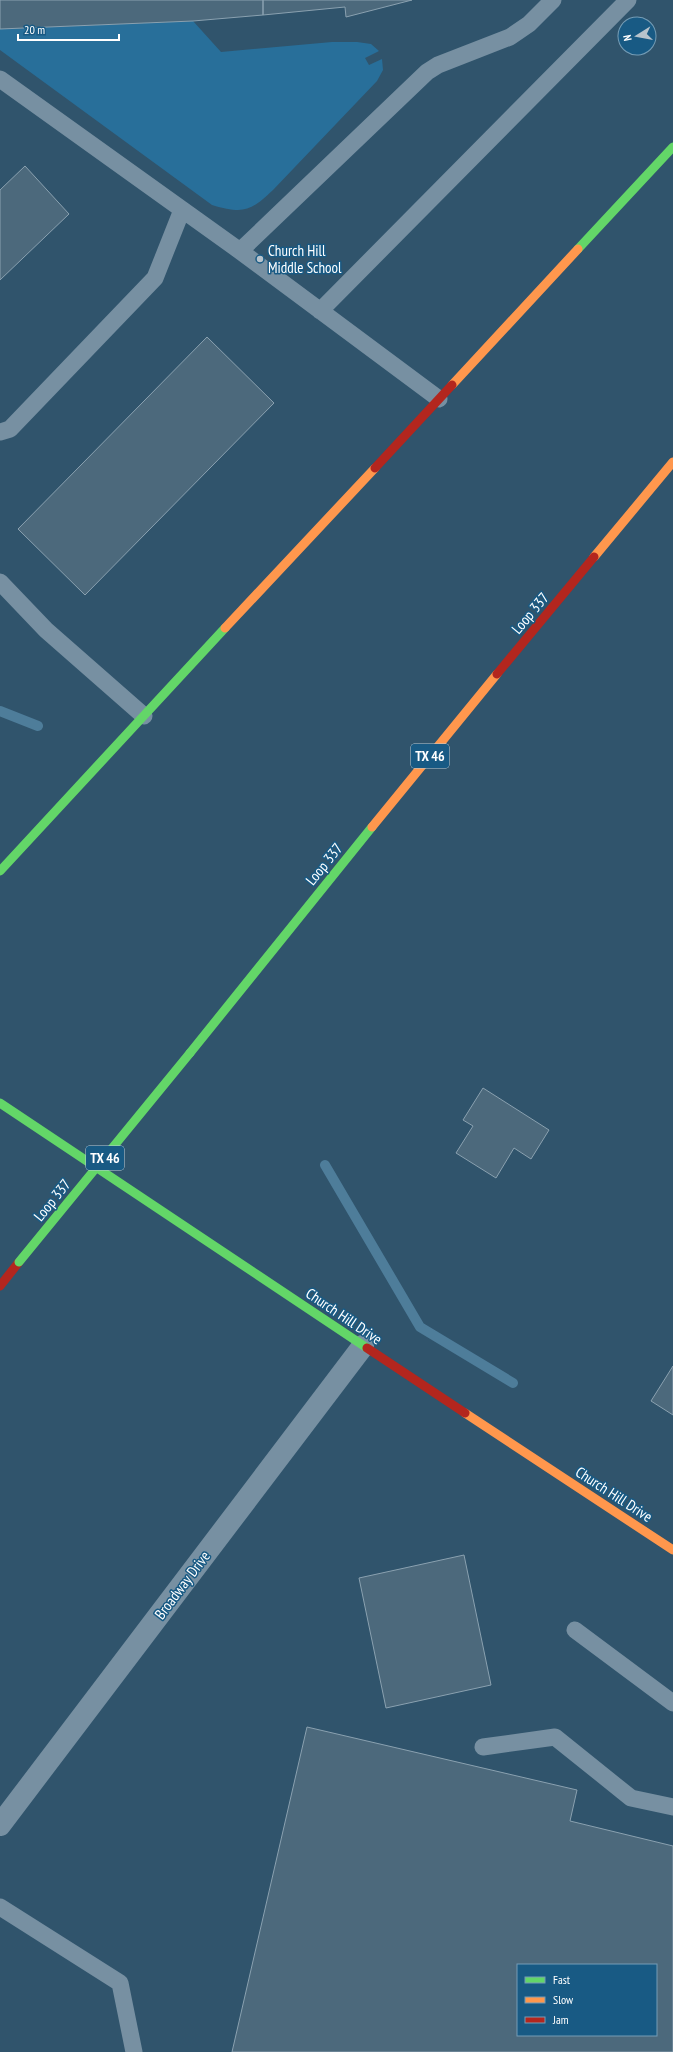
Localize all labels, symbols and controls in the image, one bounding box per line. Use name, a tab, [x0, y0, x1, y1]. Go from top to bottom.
scale bar	[18, 16, 119, 42]
north arrow	[617, 16, 657, 56]
text: 20 m	[24, 22, 45, 37]
text: N	[620, 34, 635, 42]
place label: Church Hill Middle School	[268, 241, 342, 277]
marker: Church Hill Middle School	[255, 254, 265, 264]
street label: Loop 337	[507, 588, 553, 638]
road number: TX 46	[411, 744, 449, 768]
street label: Loop 337	[301, 839, 347, 889]
road number: TX 46	[86, 1146, 124, 1170]
street label: Loop 337	[29, 1175, 75, 1225]
street label: Church Hill Drive	[302, 1284, 386, 1348]
street label: Church Hill Drive	[572, 1462, 656, 1526]
street label: Broadway Drive	[150, 1547, 214, 1623]
legend	[517, 1964, 657, 2036]
text: Fast	[553, 1972, 571, 1987]
text: Slow	[553, 1992, 574, 2007]
text: Jam	[552, 2012, 569, 2027]

